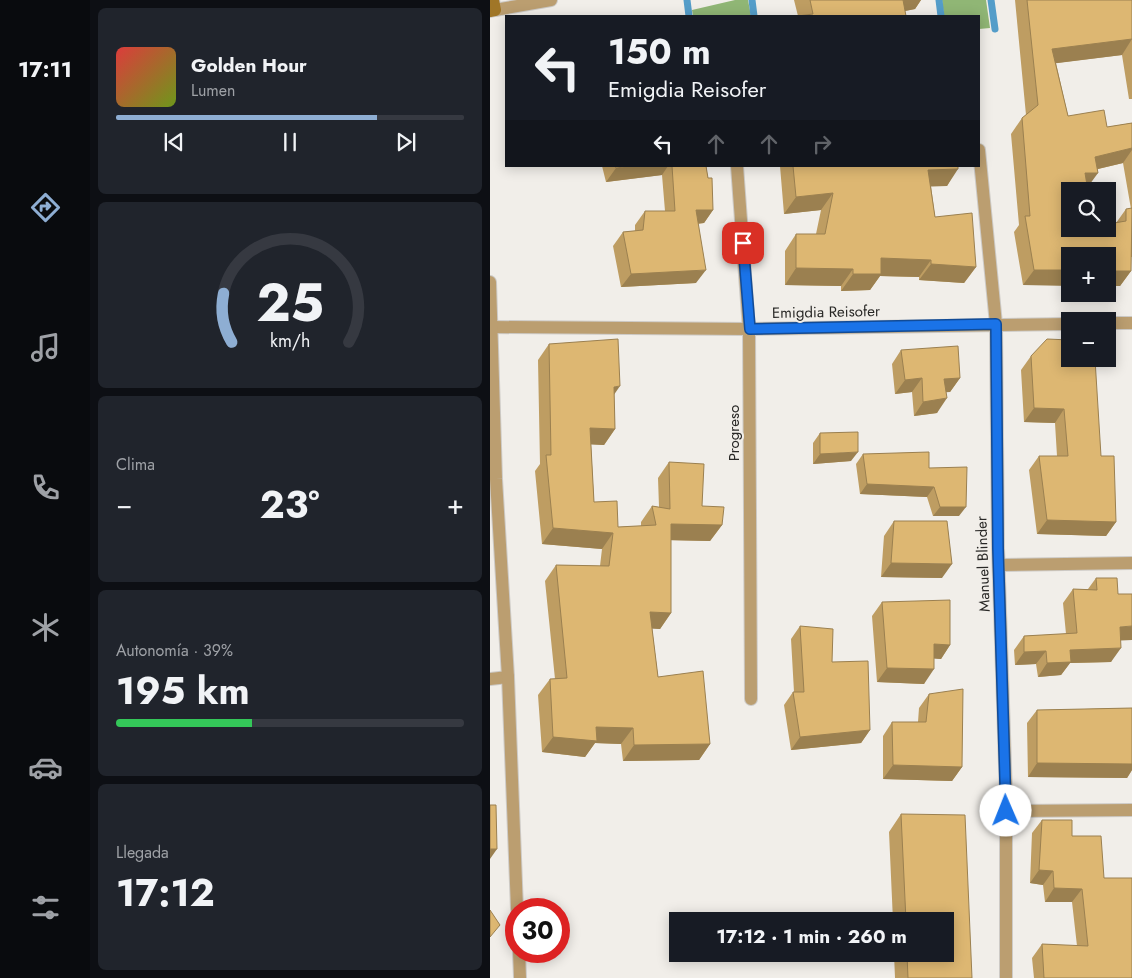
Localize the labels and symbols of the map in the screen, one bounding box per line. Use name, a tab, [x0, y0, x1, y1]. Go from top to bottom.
pin	[722, 222, 764, 264]
street label: Emigdia Reisofer	[772, 300, 881, 324]
street label: Progreso	[723, 405, 745, 461]
street label: Manuel Blinder	[970, 515, 996, 612]
position arrow	[979, 784, 1031, 836]
speed limit sign: 30	[505, 898, 570, 963]

